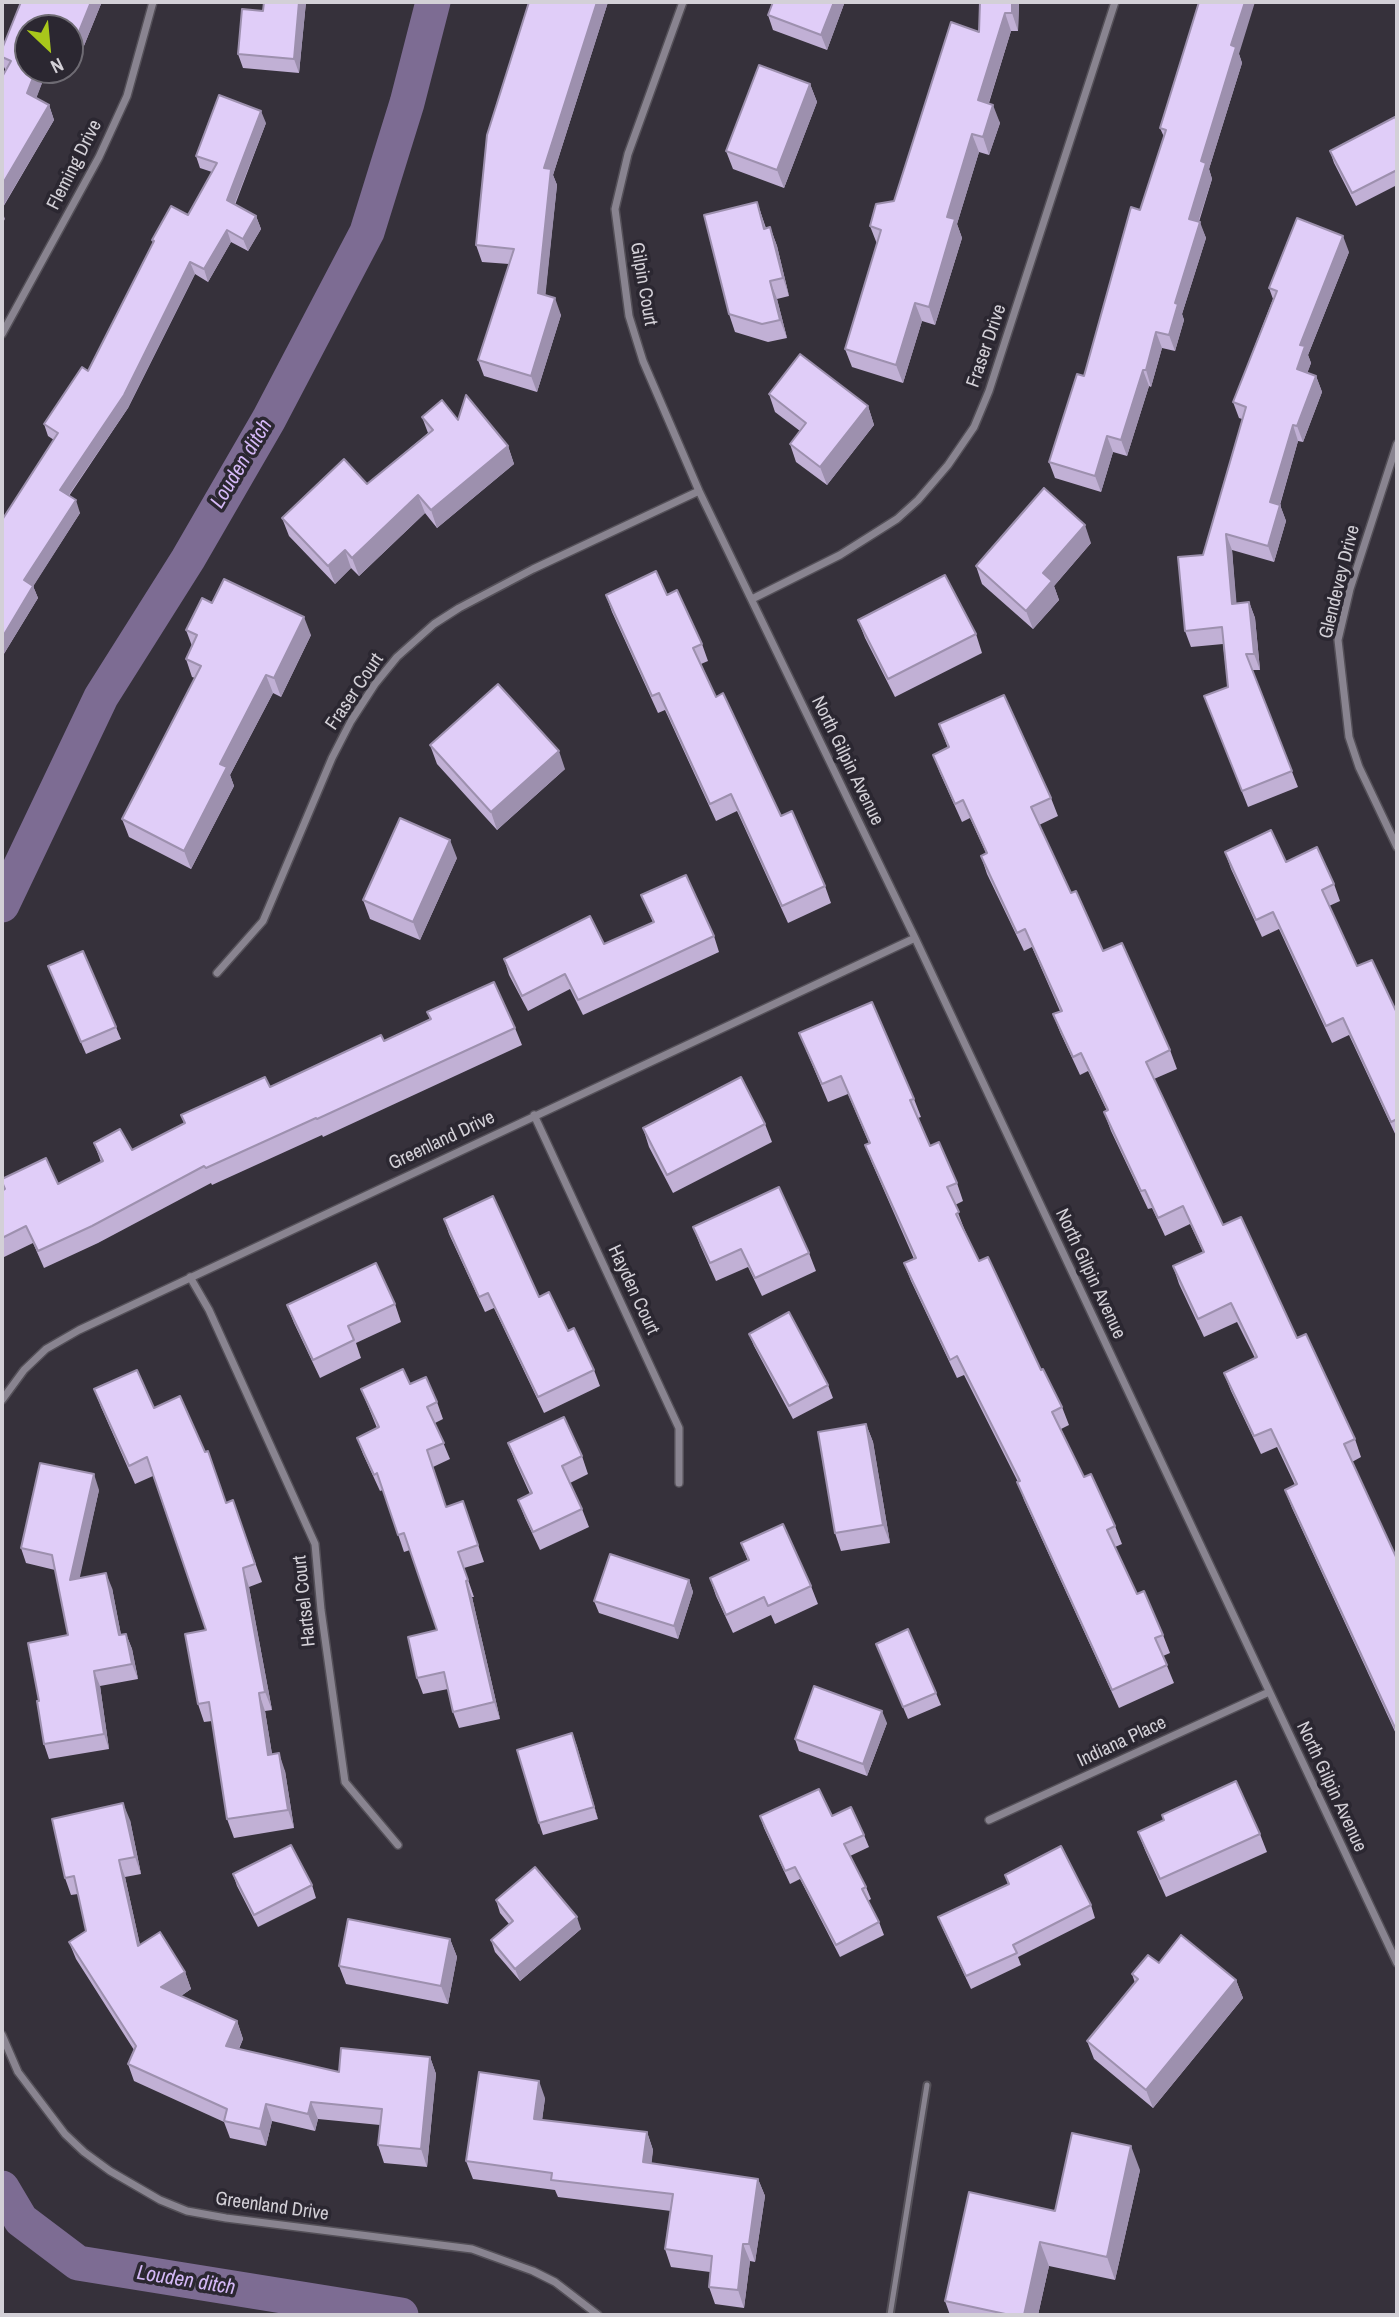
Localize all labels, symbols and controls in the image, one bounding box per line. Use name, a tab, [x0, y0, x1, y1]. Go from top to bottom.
north arrow	[14, 14, 84, 84]
text: N	[47, 52, 68, 80]
street label: Fleming Drive	[43, 116, 107, 214]
street label: Gilpin Court	[624, 241, 662, 327]
street label: Fraser Drive	[962, 301, 1012, 391]
water label: Louden ditch	[206, 415, 278, 513]
street label: Glendevey Drive	[1315, 523, 1365, 641]
street label: Fraser Court	[321, 649, 389, 735]
street label: North Gilpin Avenue	[806, 693, 888, 829]
street label: Greenland Drive	[385, 1107, 499, 1175]
street label: North Gilpin Avenue	[1050, 1205, 1130, 1343]
street label: Hayden Court	[602, 1242, 664, 1338]
street label: Hartsel Court	[289, 1554, 321, 1648]
street label: Indiana Place	[1074, 1712, 1170, 1772]
street label: North Gilpin Avenue	[1291, 1718, 1371, 1856]
street label: Greenland Drive	[214, 2188, 330, 2226]
water label: Louden ditch	[135, 2261, 237, 2301]

